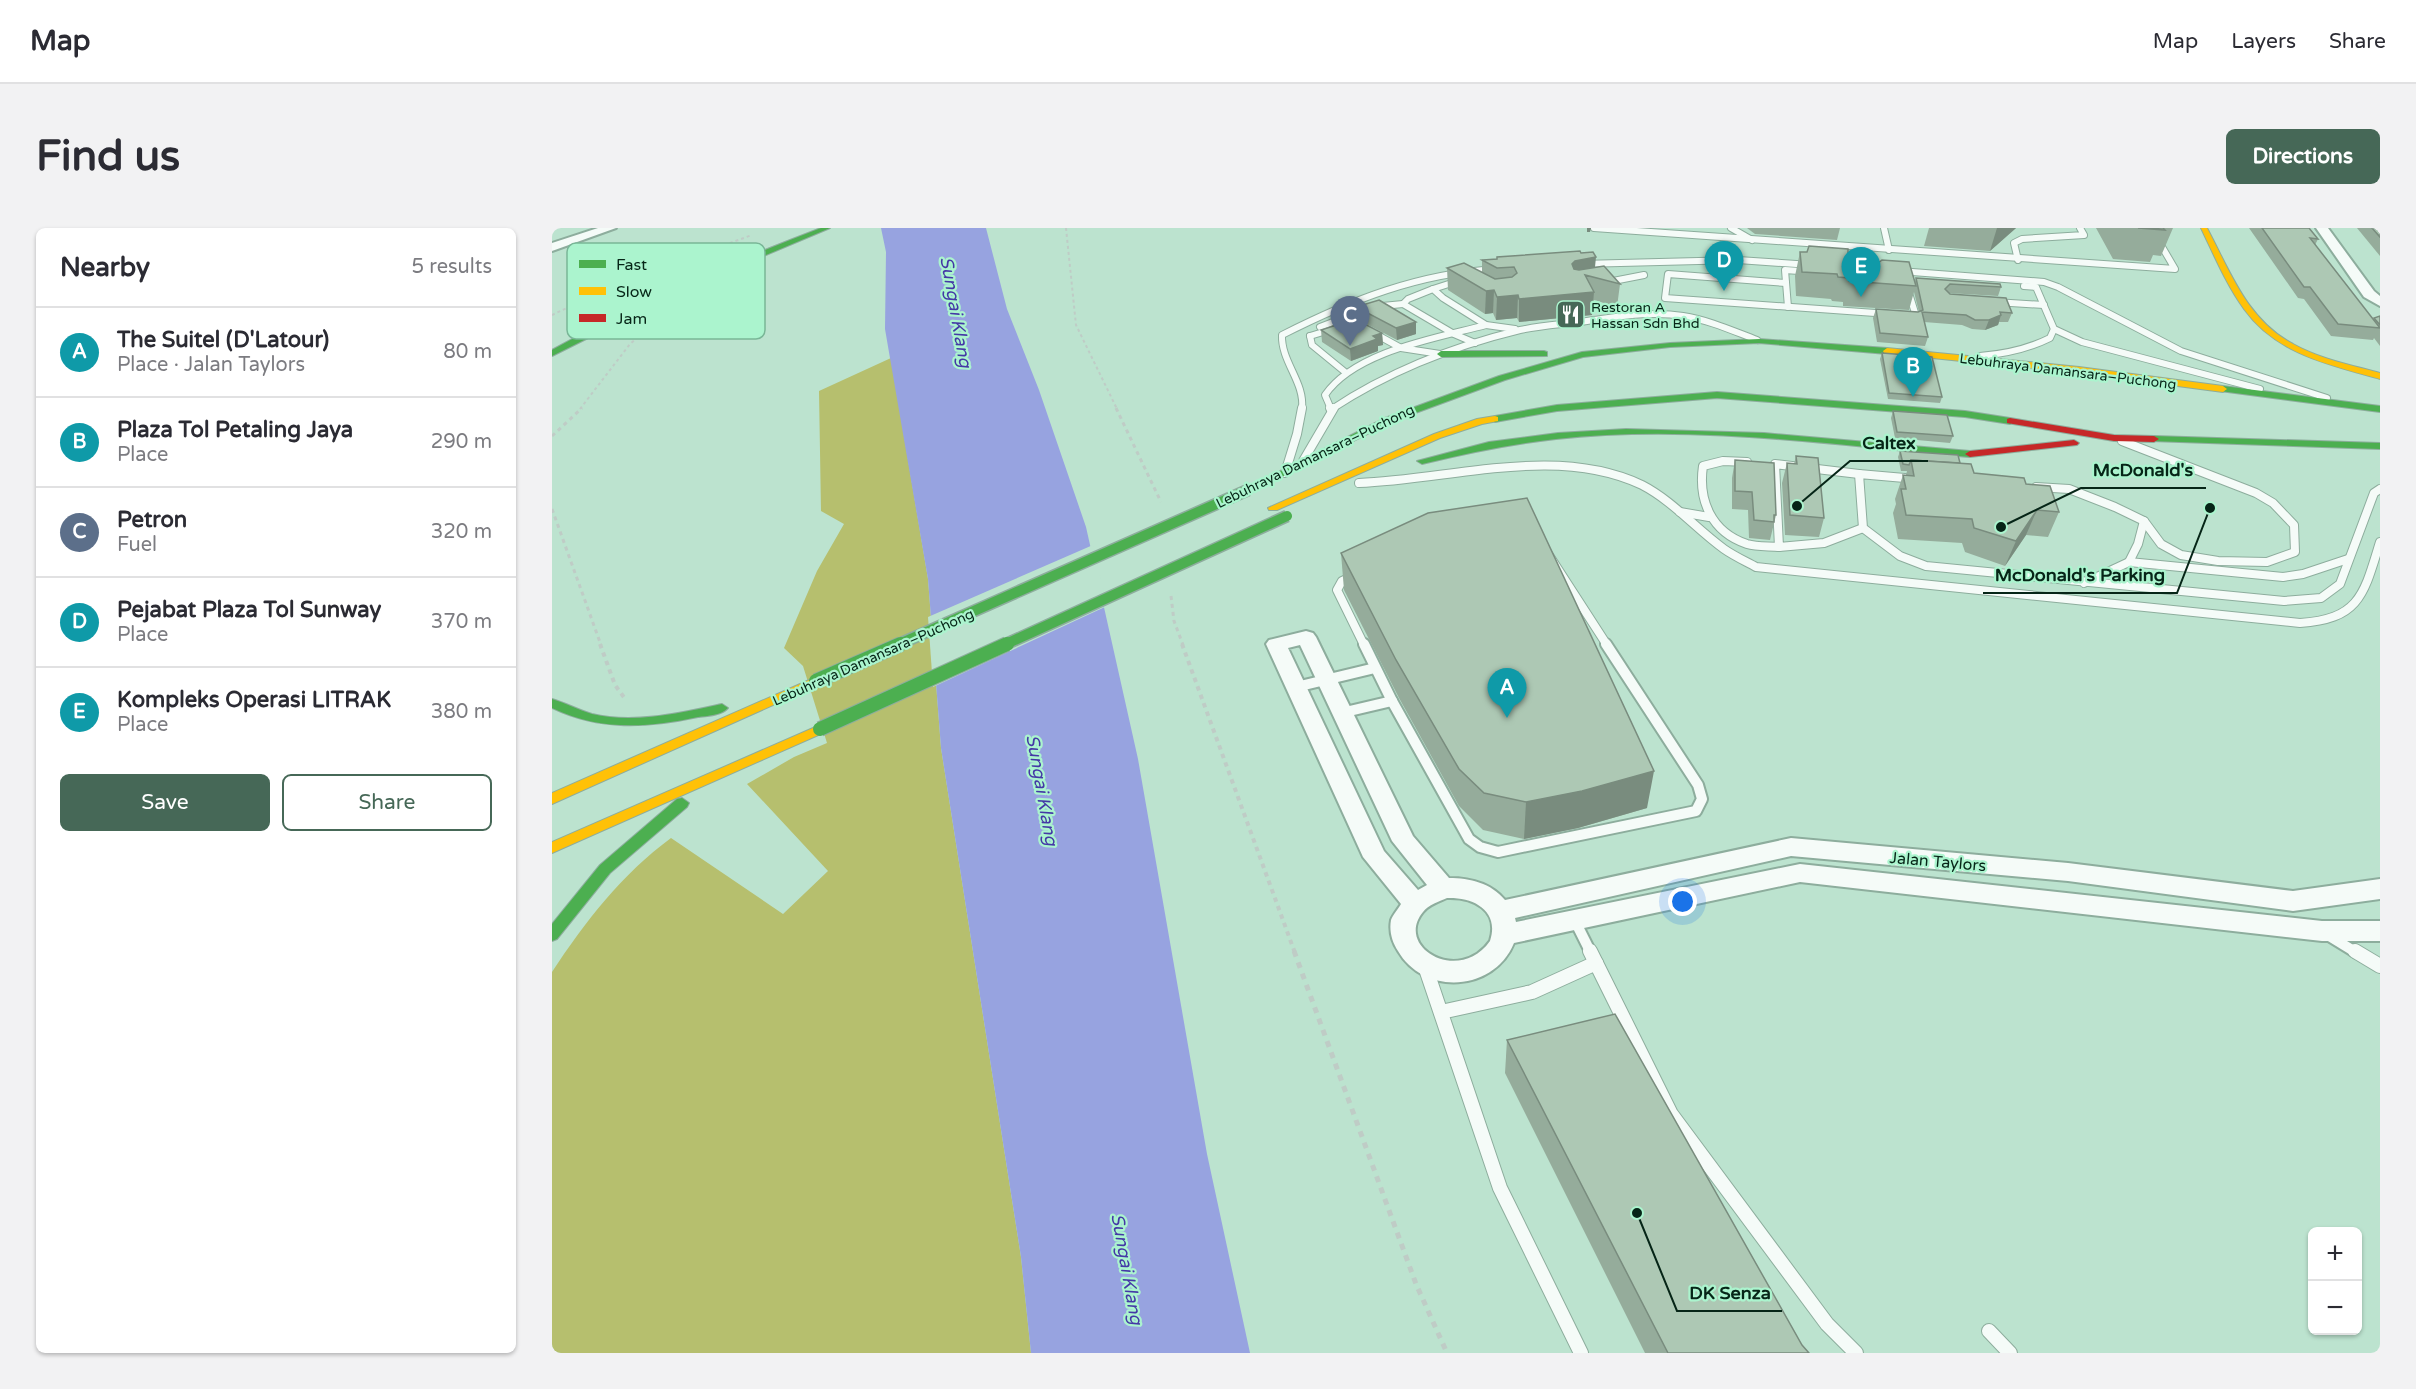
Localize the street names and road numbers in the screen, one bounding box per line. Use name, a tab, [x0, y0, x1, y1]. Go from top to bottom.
street label: Lebuhraya Damansara–Puchong	[1958, 350, 2177, 393]
street label: Lebuhraya Damansara–Puchong	[1213, 401, 1417, 512]
street label: Lebuhraya Damansara–Puchong	[770, 605, 976, 710]
street label: Jalan Taylors	[1889, 848, 1987, 876]

